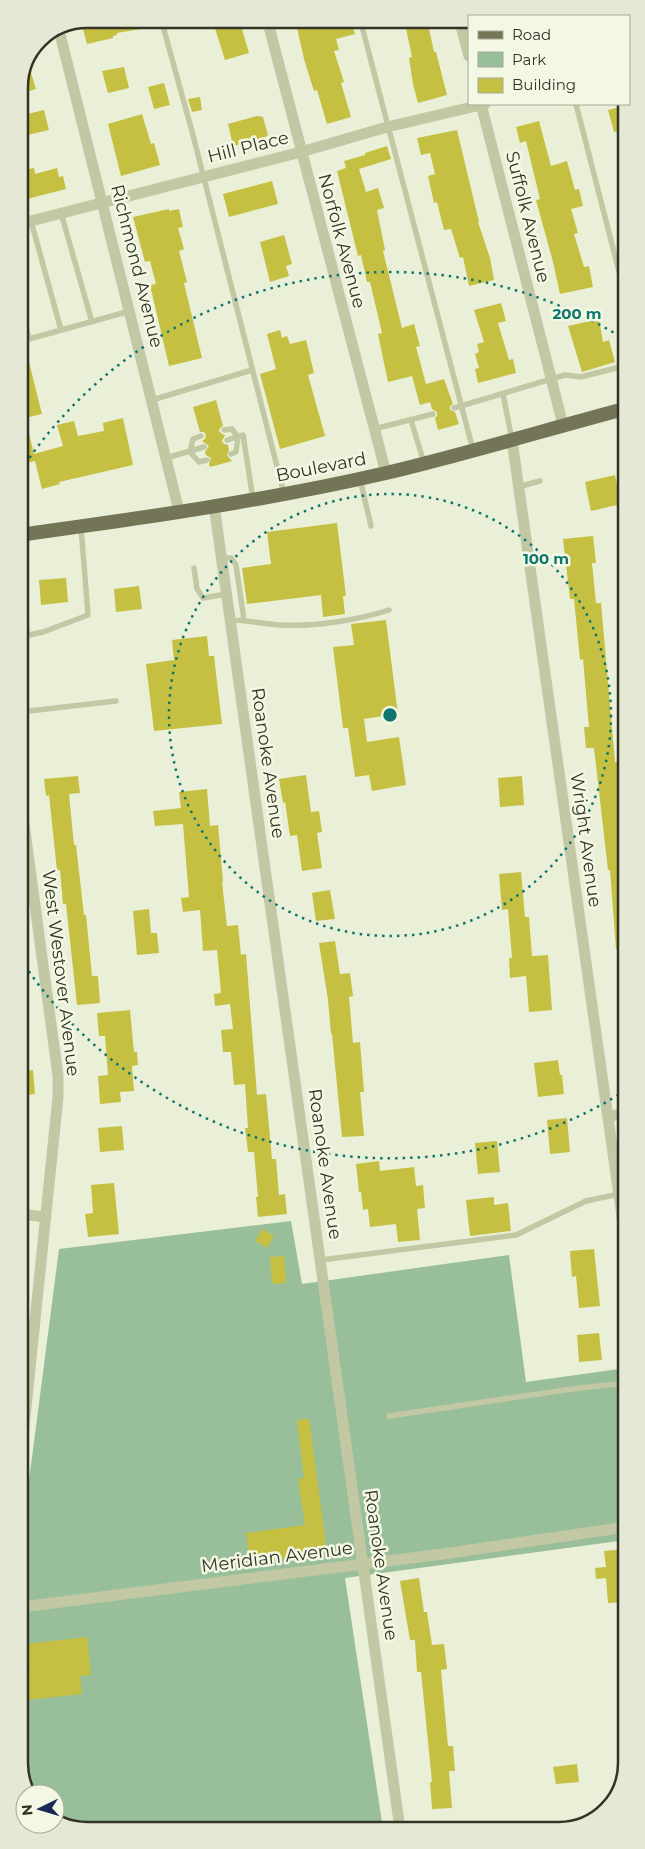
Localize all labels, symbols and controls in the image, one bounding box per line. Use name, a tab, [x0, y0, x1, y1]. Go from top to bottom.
legend	[468, 15, 630, 105]
text: Road	[512, 25, 551, 44]
text: Park	[512, 50, 546, 69]
text: Building	[512, 75, 576, 94]
street label: Hill Place	[205, 126, 291, 168]
street label: Suffolk Avenue	[501, 149, 555, 285]
street label: Norfolk Avenue	[313, 171, 371, 311]
street label: Richmond Avenue	[106, 182, 168, 350]
text: 200 m	[552, 304, 602, 323]
street label: Boulevard	[274, 447, 368, 487]
text: 100 m	[523, 549, 569, 568]
street label: Roanoke Avenue	[247, 686, 290, 840]
centre of rings	[381, 706, 399, 724]
street label: Wright Avenue	[566, 771, 606, 909]
street label: West Westover Avenue	[37, 869, 85, 1077]
street label: Roanoke Avenue	[304, 1087, 347, 1241]
street label: Roanoke Avenue	[360, 1488, 403, 1642]
street label: Meridian Avenue	[200, 1537, 354, 1577]
north arrow	[15, 1784, 65, 1834]
text: N	[18, 1804, 37, 1817]

